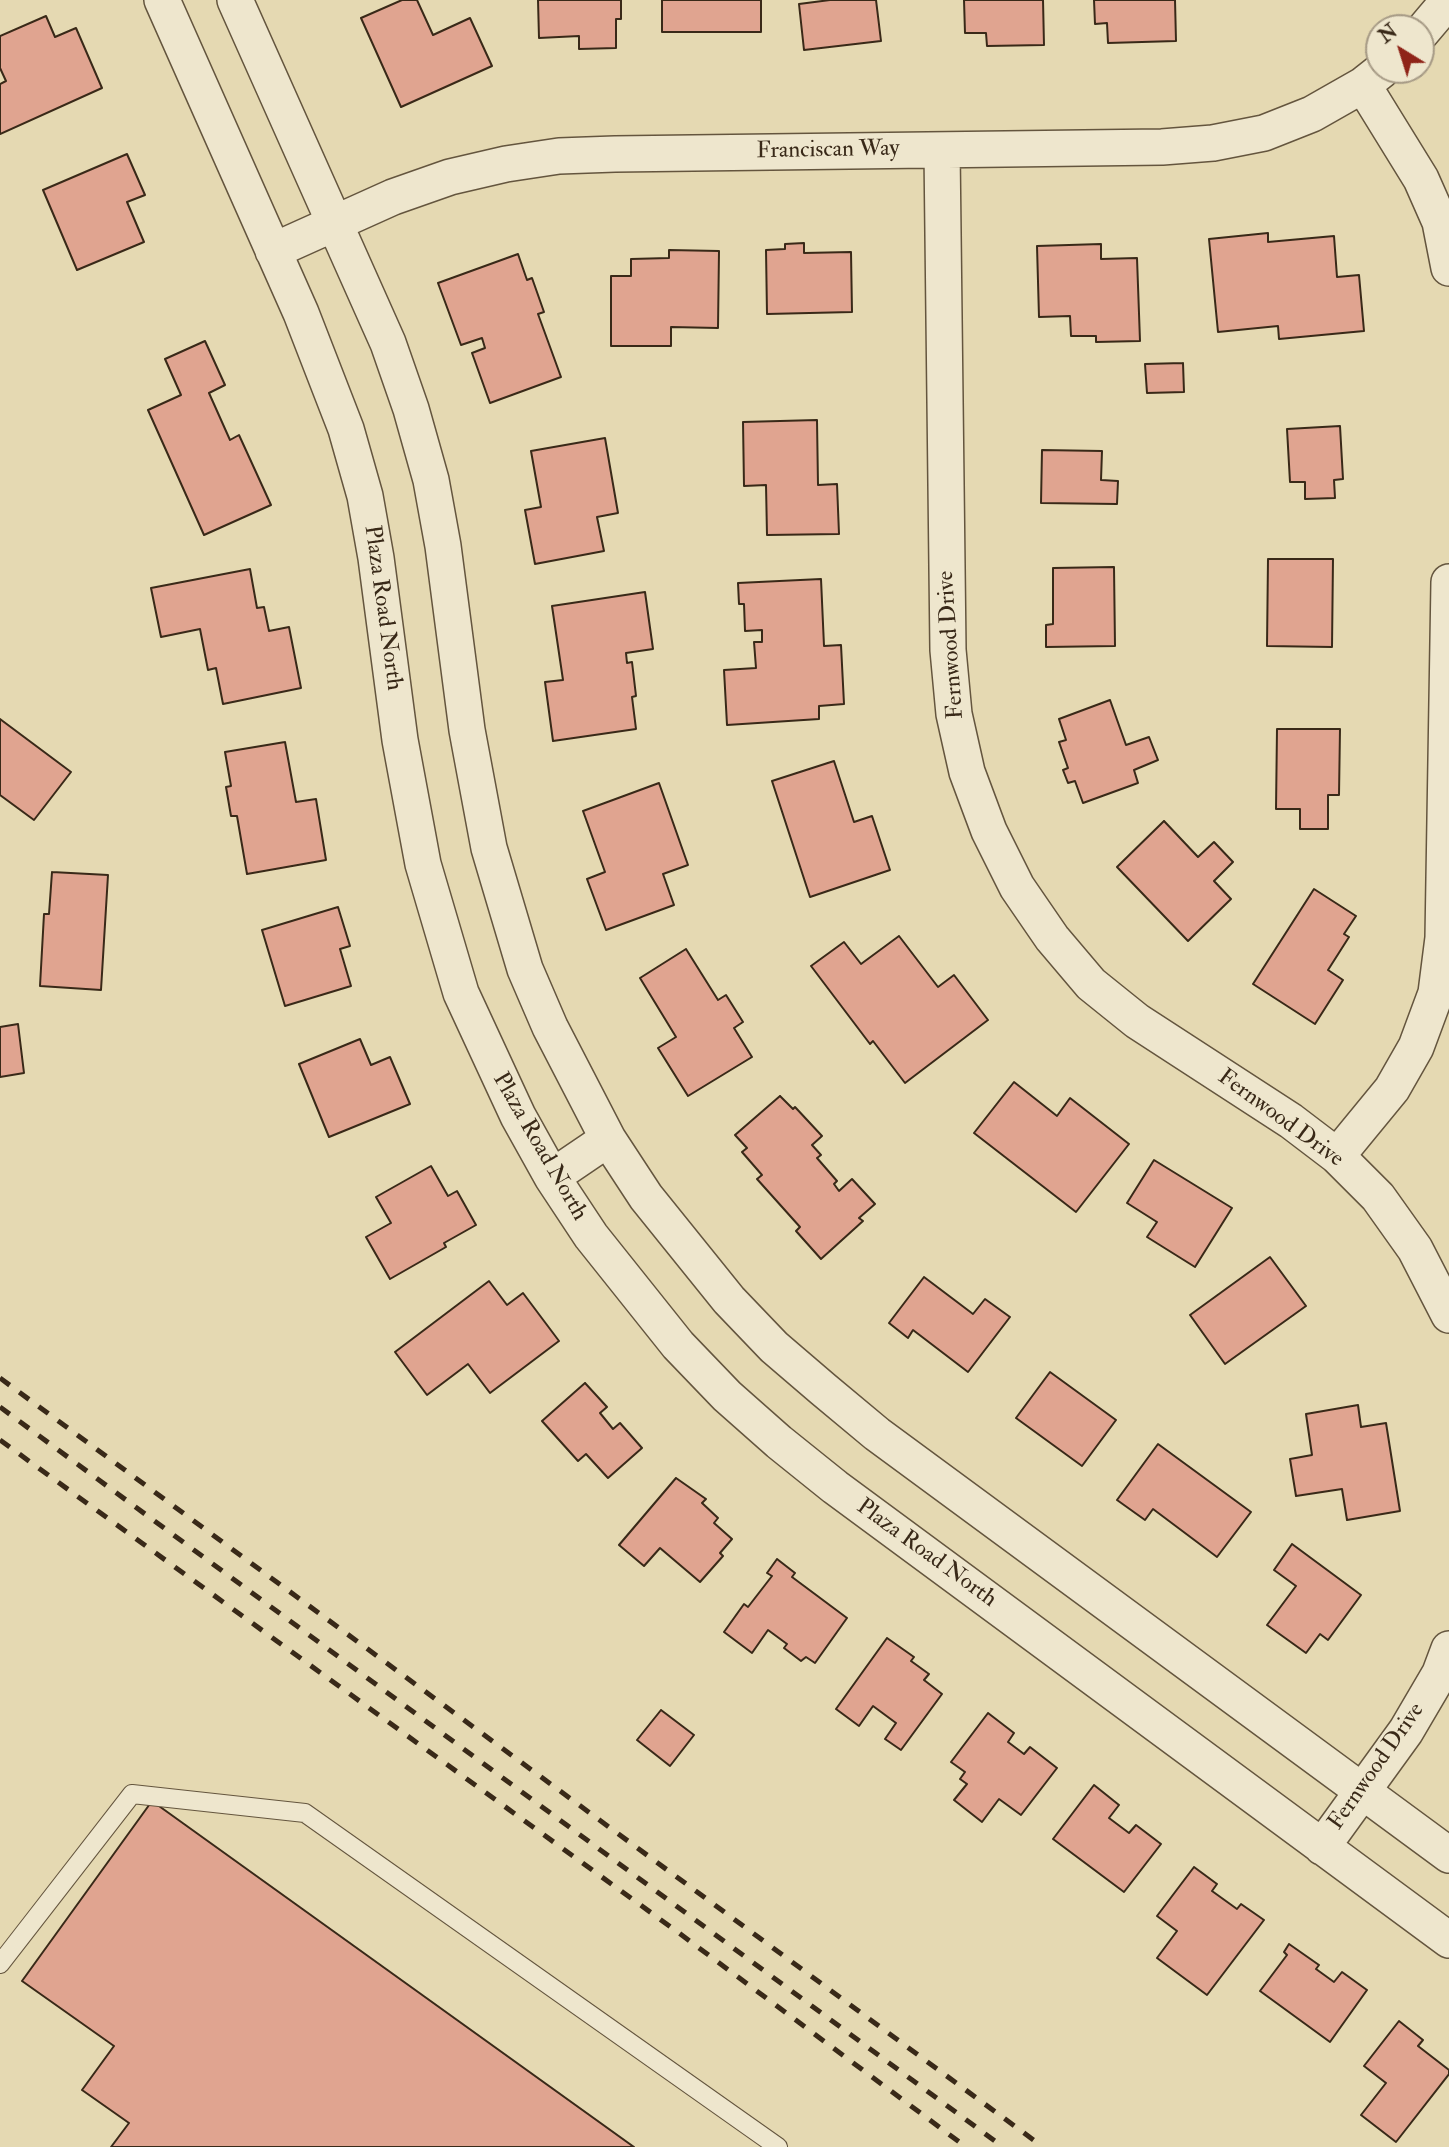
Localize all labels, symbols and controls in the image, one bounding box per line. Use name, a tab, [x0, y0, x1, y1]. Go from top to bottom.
north arrow	[1365, 14, 1435, 84]
text: N	[1374, 19, 1402, 49]
street label: Franciscan Way	[756, 136, 900, 166]
street label: Plaza Road North	[357, 524, 407, 692]
street label: Fernwood Drive	[933, 570, 971, 720]
street label: Fernwood Drive	[1212, 1064, 1348, 1174]
street label: Plaza Road North	[485, 1068, 593, 1226]
street label: Plaza Road North	[851, 1494, 1001, 1614]
street label: Fernwood Drive	[1323, 1698, 1431, 1836]

